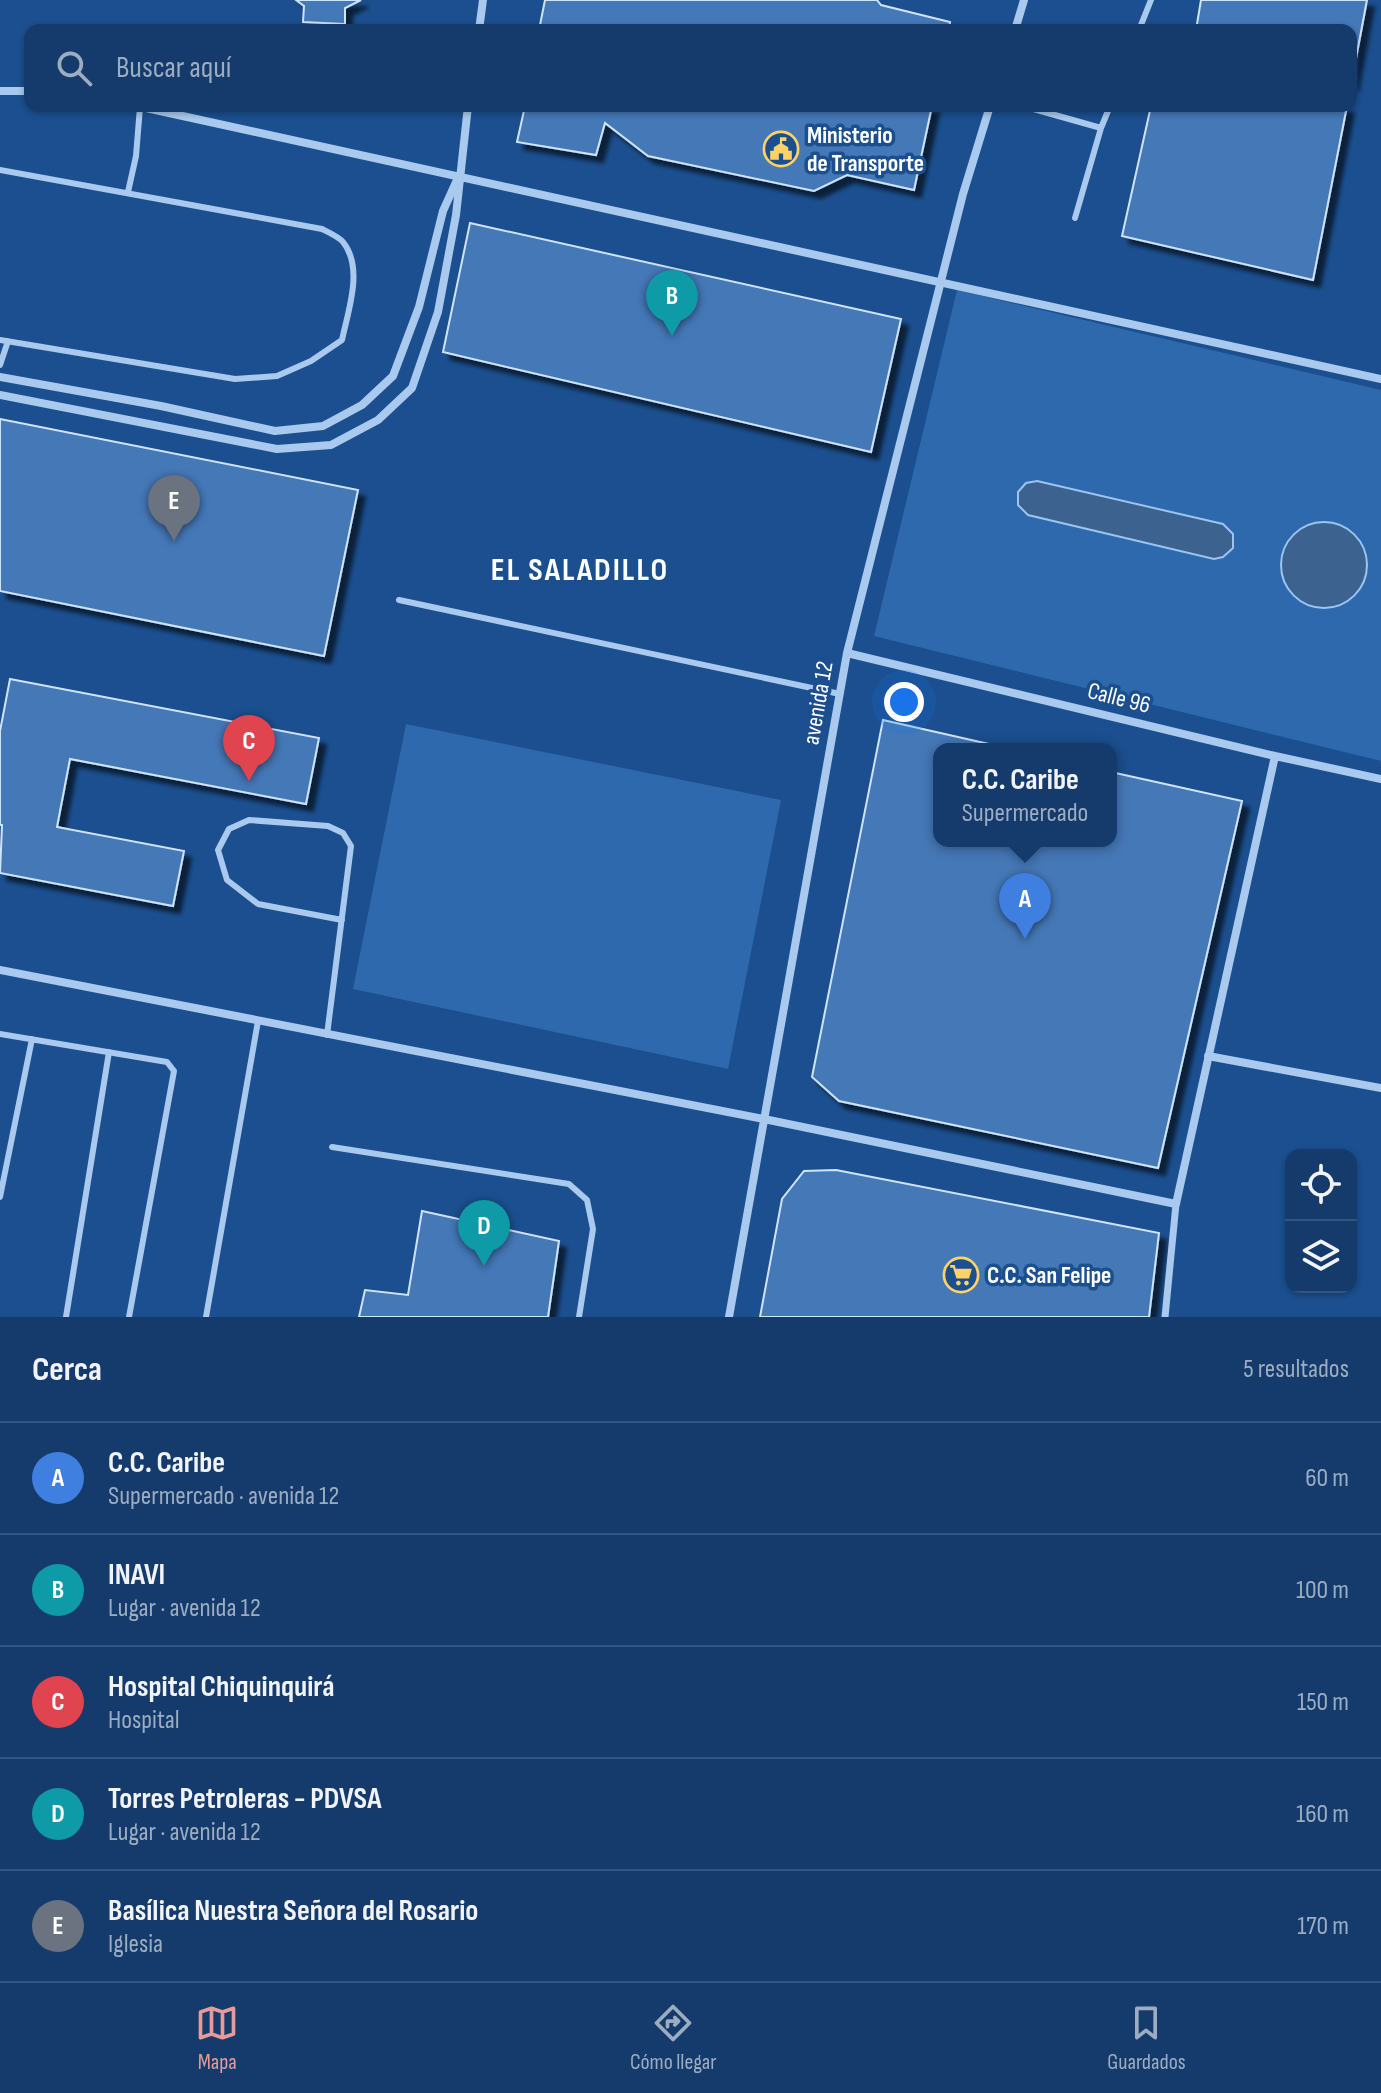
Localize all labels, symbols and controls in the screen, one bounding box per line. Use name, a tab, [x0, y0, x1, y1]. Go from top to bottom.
search box	[24, 24, 1357, 112]
icon: search	[52, 46, 96, 90]
text: Buscar aquí	[116, 50, 231, 86]
place label: Ministerio de Transporte	[807, 121, 924, 178]
public building icon: Ministerio de Transporte	[762, 130, 800, 168]
pin: B	[646, 270, 698, 336]
pin: E	[148, 475, 200, 541]
district label: EL SALADILLO	[491, 551, 669, 590]
street label: avenida 12	[796, 659, 840, 747]
street label: Calle 96	[1084, 676, 1154, 720]
your location	[884, 682, 924, 722]
pin: C	[223, 715, 275, 781]
popup	[933, 743, 1117, 847]
text: C.C. Caribe	[962, 762, 1079, 798]
text: Supermercado	[962, 798, 1088, 829]
pin: A	[999, 873, 1051, 939]
map controls	[1285, 1149, 1357, 1293]
button: locate	[1285, 1149, 1357, 1221]
pin: D	[458, 1200, 510, 1266]
button: layers	[1285, 1221, 1357, 1293]
supermarket icon: C.C. San Felipe	[942, 1256, 980, 1294]
place label: C.C. San Felipe	[987, 1261, 1111, 1290]
text: Cerca	[32, 1349, 102, 1390]
text: 5 resultados	[1243, 1354, 1349, 1385]
text: C.C. Caribe	[108, 1445, 225, 1481]
text: A	[52, 1463, 64, 1494]
text: 60 m	[1305, 1463, 1349, 1494]
text: Supermercado · avenida 12	[108, 1481, 339, 1512]
text: INAVI	[108, 1557, 165, 1593]
text: B	[52, 1575, 64, 1606]
text: 100 m	[1296, 1575, 1349, 1606]
text: Lugar · avenida 12	[108, 1593, 261, 1624]
text: Hospital Chiquinquirá	[108, 1669, 334, 1705]
text: C	[51, 1687, 65, 1718]
text: 150 m	[1297, 1687, 1349, 1718]
text: Hospital	[108, 1705, 180, 1736]
text: Torres Petroleras - PDVSA	[108, 1781, 381, 1817]
text: D	[51, 1799, 65, 1830]
text: 160 m	[1296, 1799, 1349, 1830]
text: Lugar · avenida 12	[108, 1817, 261, 1848]
text: Basílica Nuestra Señora del Rosario	[108, 1893, 478, 1929]
text: E	[52, 1911, 64, 1942]
text: 170 m	[1297, 1911, 1349, 1942]
text: Iglesia	[108, 1929, 163, 1960]
tab: Mapa	[195, 2001, 239, 2076]
tab: Cómo llegar	[630, 2001, 717, 2076]
tab: Guardados	[1107, 2001, 1186, 2076]

